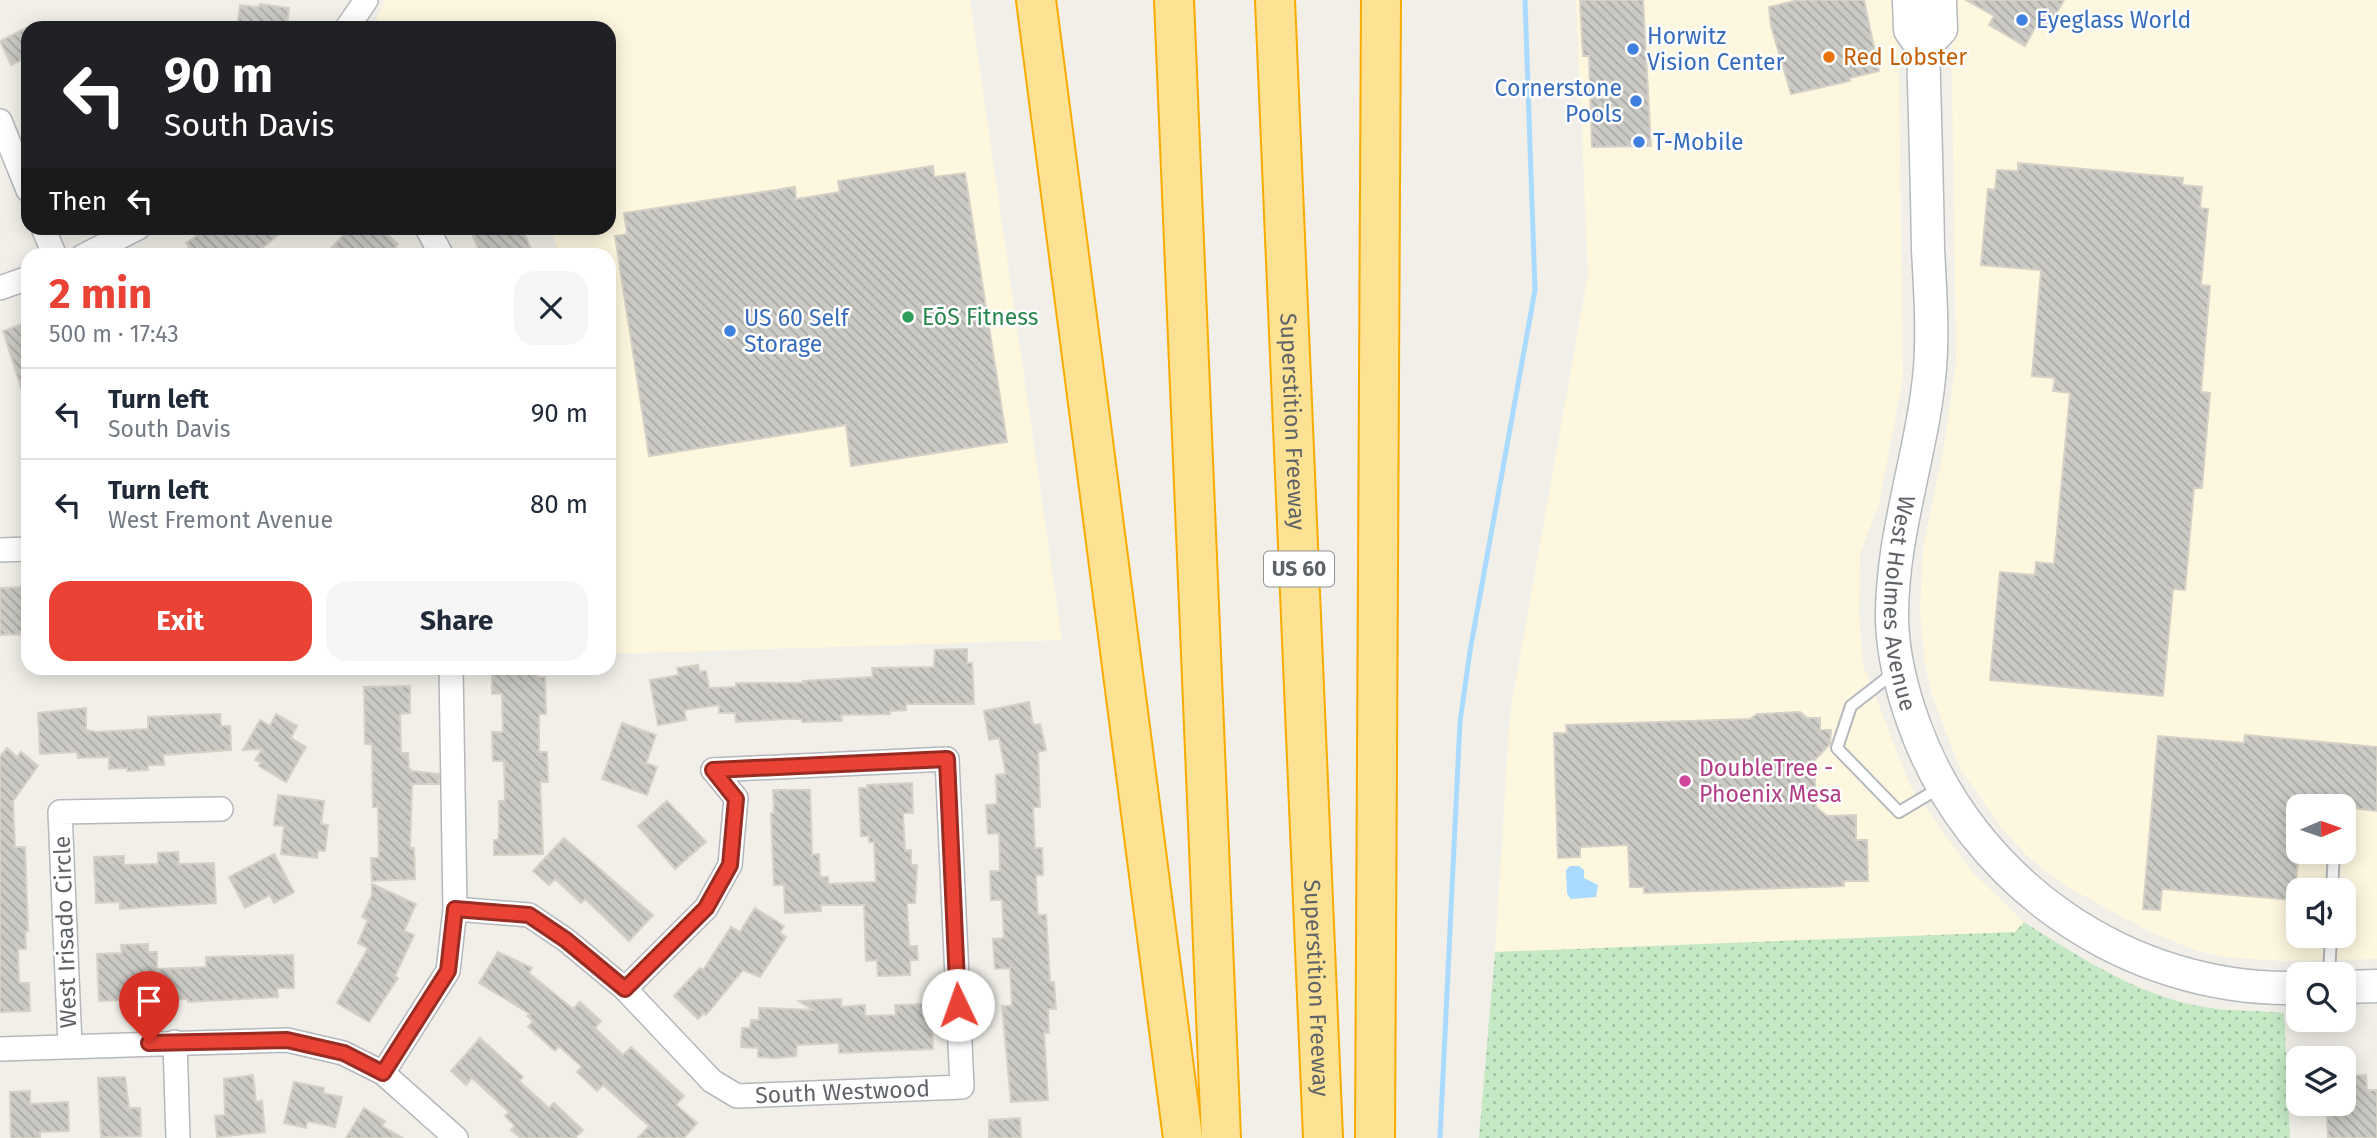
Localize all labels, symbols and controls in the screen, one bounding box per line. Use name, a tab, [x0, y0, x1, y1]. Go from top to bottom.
place label: Eyeglass World	[2036, 6, 2191, 34]
marker: Eyeglass World	[2014, 12, 2030, 28]
place label: Horwitz Vision Center	[1647, 22, 1784, 76]
marker: Horwitz Vision Center	[1625, 41, 1641, 57]
place label: Red Lobster	[1843, 43, 1967, 71]
text: 90 m	[164, 46, 273, 105]
icon: left	[49, 49, 140, 140]
marker: Red Lobster	[1821, 49, 1837, 65]
place label: Cornerstone Pools	[1495, 74, 1622, 128]
marker: Cornerstone Pools	[1628, 93, 1644, 109]
text: South Davis	[164, 106, 334, 144]
place label: T-Mobile	[1653, 128, 1744, 156]
marker: T-Mobile	[1631, 134, 1647, 150]
icon: left	[121, 182, 159, 220]
text: Then	[49, 186, 107, 217]
text: 2 min	[49, 269, 152, 319]
button: close	[514, 271, 588, 345]
place label: EōS Fitness	[922, 303, 1038, 331]
place label: US 60 Self Storage	[744, 304, 851, 358]
marker: EōS Fitness	[900, 309, 916, 325]
street label: Superstition Freeway	[1274, 312, 1311, 532]
text: 500 m · 17:43	[49, 320, 179, 348]
marker: US 60 Self Storage	[722, 323, 738, 339]
text: Turn left	[108, 384, 209, 415]
icon: left	[49, 395, 87, 433]
text: 90 m	[531, 398, 588, 429]
text: South Davis	[108, 415, 231, 443]
text: Turn left	[108, 475, 209, 506]
icon: left	[49, 486, 87, 524]
text: 80 m	[530, 489, 588, 520]
street label: West Holmes Avenue	[1878, 493, 1923, 715]
text: West Fremont Avenue	[108, 506, 333, 534]
road number: US 60	[1264, 552, 1334, 586]
button: Exit	[49, 581, 312, 661]
button: Share	[326, 581, 588, 661]
place label: DoubleTree - Phoenix Mesa	[1699, 754, 1842, 808]
marker: DoubleTree - Phoenix Mesa	[1677, 773, 1693, 789]
north arrow	[2286, 794, 2356, 864]
map controls	[2286, 794, 2356, 1116]
street label: West Irisado Circle	[48, 835, 82, 1029]
button: sound	[2286, 878, 2356, 948]
street label: Superstition Freeway	[1298, 879, 1335, 1098]
button: search	[2286, 962, 2356, 1032]
position arrow	[921, 968, 995, 1042]
pin	[119, 971, 179, 1043]
icon: arrive	[130, 982, 168, 1020]
button: layers	[2286, 1046, 2356, 1116]
street label: South Westwood	[755, 1074, 930, 1109]

